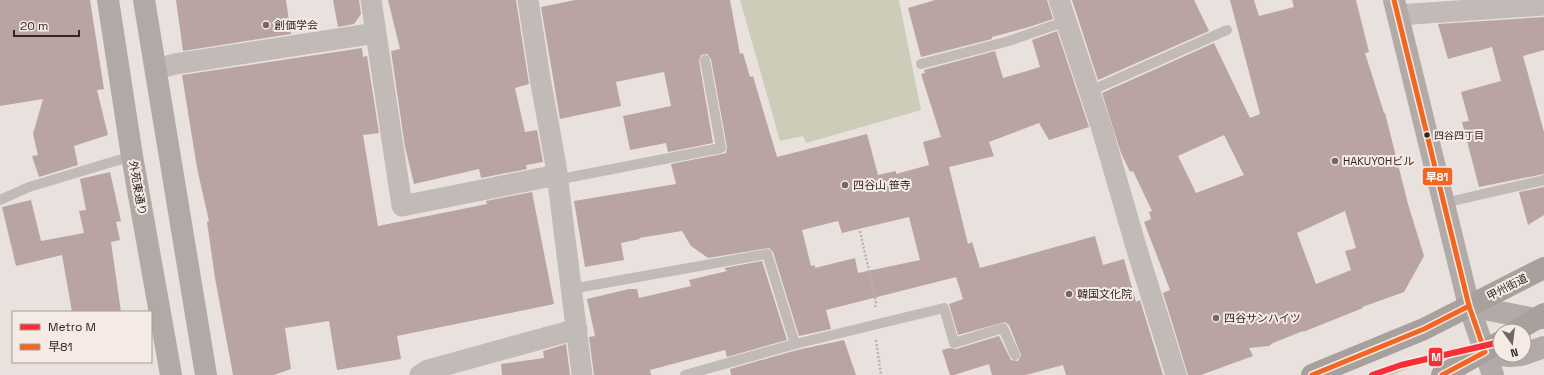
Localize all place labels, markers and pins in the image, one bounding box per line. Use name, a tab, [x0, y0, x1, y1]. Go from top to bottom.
place label: 創価学会	[274, 18, 318, 32]
marker: 創価学会	[261, 20, 271, 30]
place label: 四谷四丁目	[1434, 129, 1484, 142]
marker: 四谷四丁目	[1422, 130, 1432, 140]
place label: HAKUYOHビル	[1343, 154, 1414, 168]
marker: HAKUYOHビル	[1330, 156, 1340, 166]
place label: 四谷山 笹寺	[853, 178, 911, 192]
marker: 四谷山 笹寺	[840, 180, 850, 190]
place label: 韓国文化院	[1077, 287, 1132, 301]
marker: 韓国文化院	[1064, 289, 1074, 299]
place label: 四谷サンハイツ	[1224, 311, 1301, 325]
marker: 四谷サンハイツ	[1211, 313, 1221, 323]

